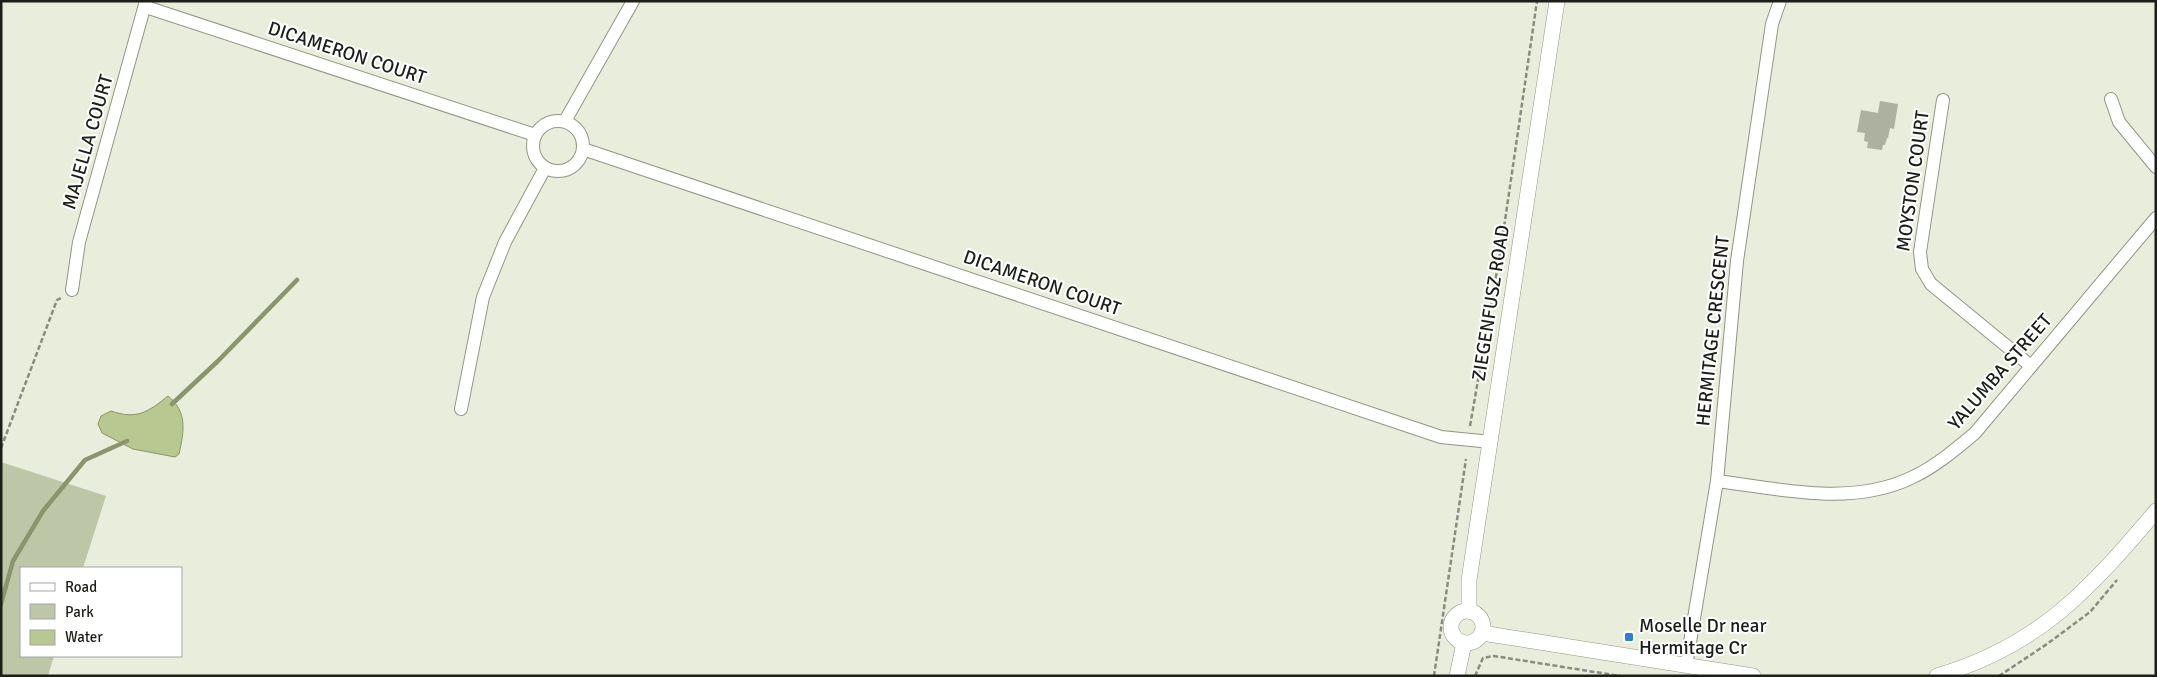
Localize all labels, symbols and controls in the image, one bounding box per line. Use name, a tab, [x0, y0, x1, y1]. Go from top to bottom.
street label: DICAMERON COURT	[265, 16, 430, 90]
street label: MAJELLA COURT	[57, 71, 119, 212]
street label: MOYSTON COURT	[1891, 108, 1935, 253]
street label: ZIEGENFUSZ ROAD	[1467, 223, 1515, 383]
street label: HERMITAGE CRESCENT	[1691, 234, 1735, 427]
street label: DICAMERON COURT	[960, 245, 1124, 321]
street label: YALUMBA STREET	[1943, 308, 2058, 435]
legend	[20, 567, 182, 657]
text: Road	[65, 578, 97, 596]
text: Park	[65, 603, 94, 621]
place label: Moselle Dr near Hermitage Cr	[1639, 614, 1766, 660]
text: Water	[65, 628, 103, 646]
marker: Moselle Dr near Hermitage Cr	[1623, 631, 1635, 643]

